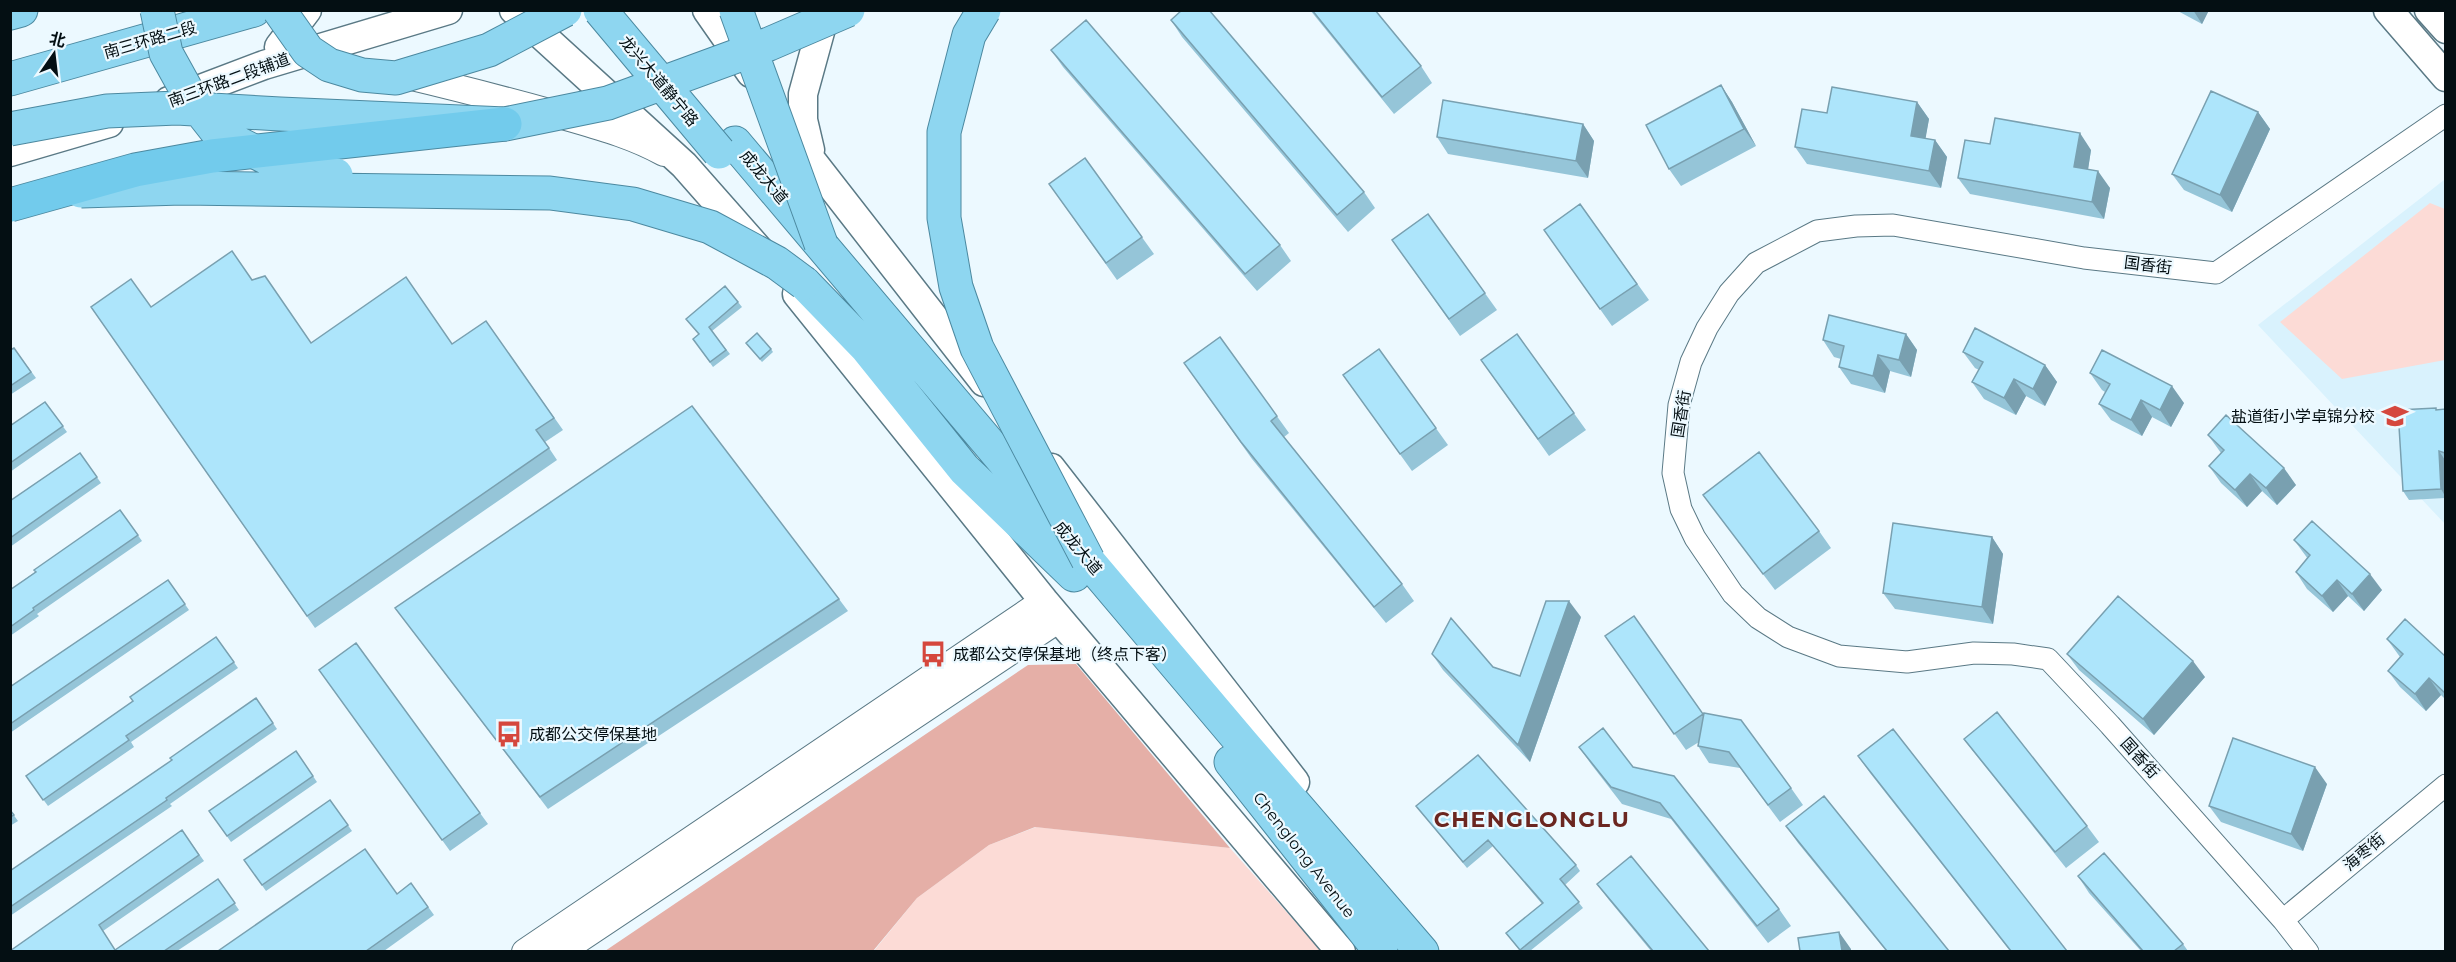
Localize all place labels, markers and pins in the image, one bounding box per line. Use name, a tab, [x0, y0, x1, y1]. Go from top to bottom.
school or university icon: 盐道街小学卓锦分校	[2380, 401, 2410, 431]
place label: 盐道街小学卓锦分校	[2231, 407, 2375, 426]
bus stop icon: 成都公交停保基地（终点下客）	[918, 639, 948, 669]
place label: 成都公交停保基地（终点下客）	[953, 645, 1177, 664]
bus stop icon: 成都公交停保基地	[494, 719, 524, 749]
place label: 成都公交停保基地	[529, 725, 657, 744]

